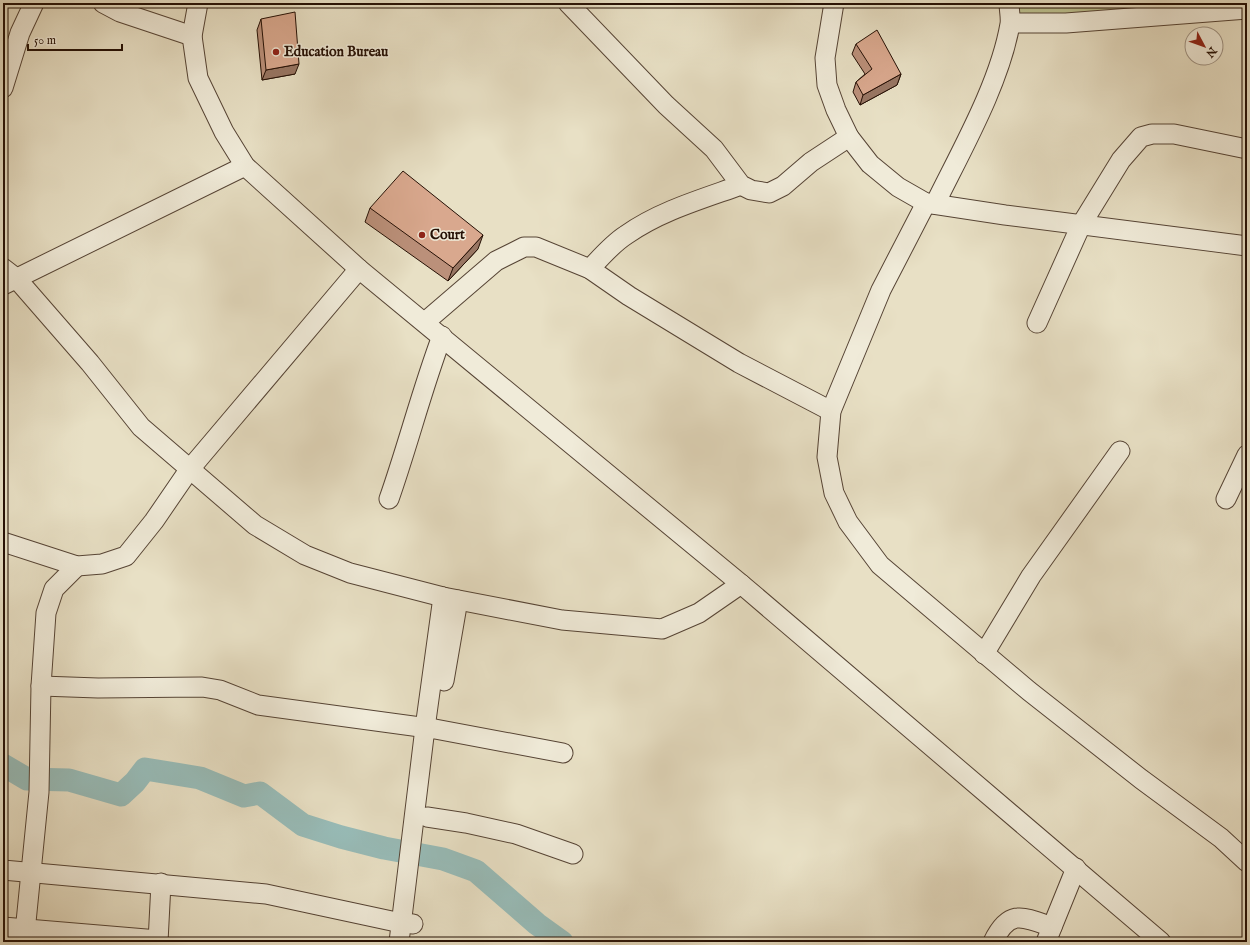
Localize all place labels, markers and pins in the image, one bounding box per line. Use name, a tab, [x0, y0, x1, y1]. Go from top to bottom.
place label: Education Bureau	[284, 43, 389, 61]
marker: Education Bureau	[271, 47, 281, 57]
place label: Court	[430, 226, 465, 244]
marker: Court	[417, 230, 427, 240]

